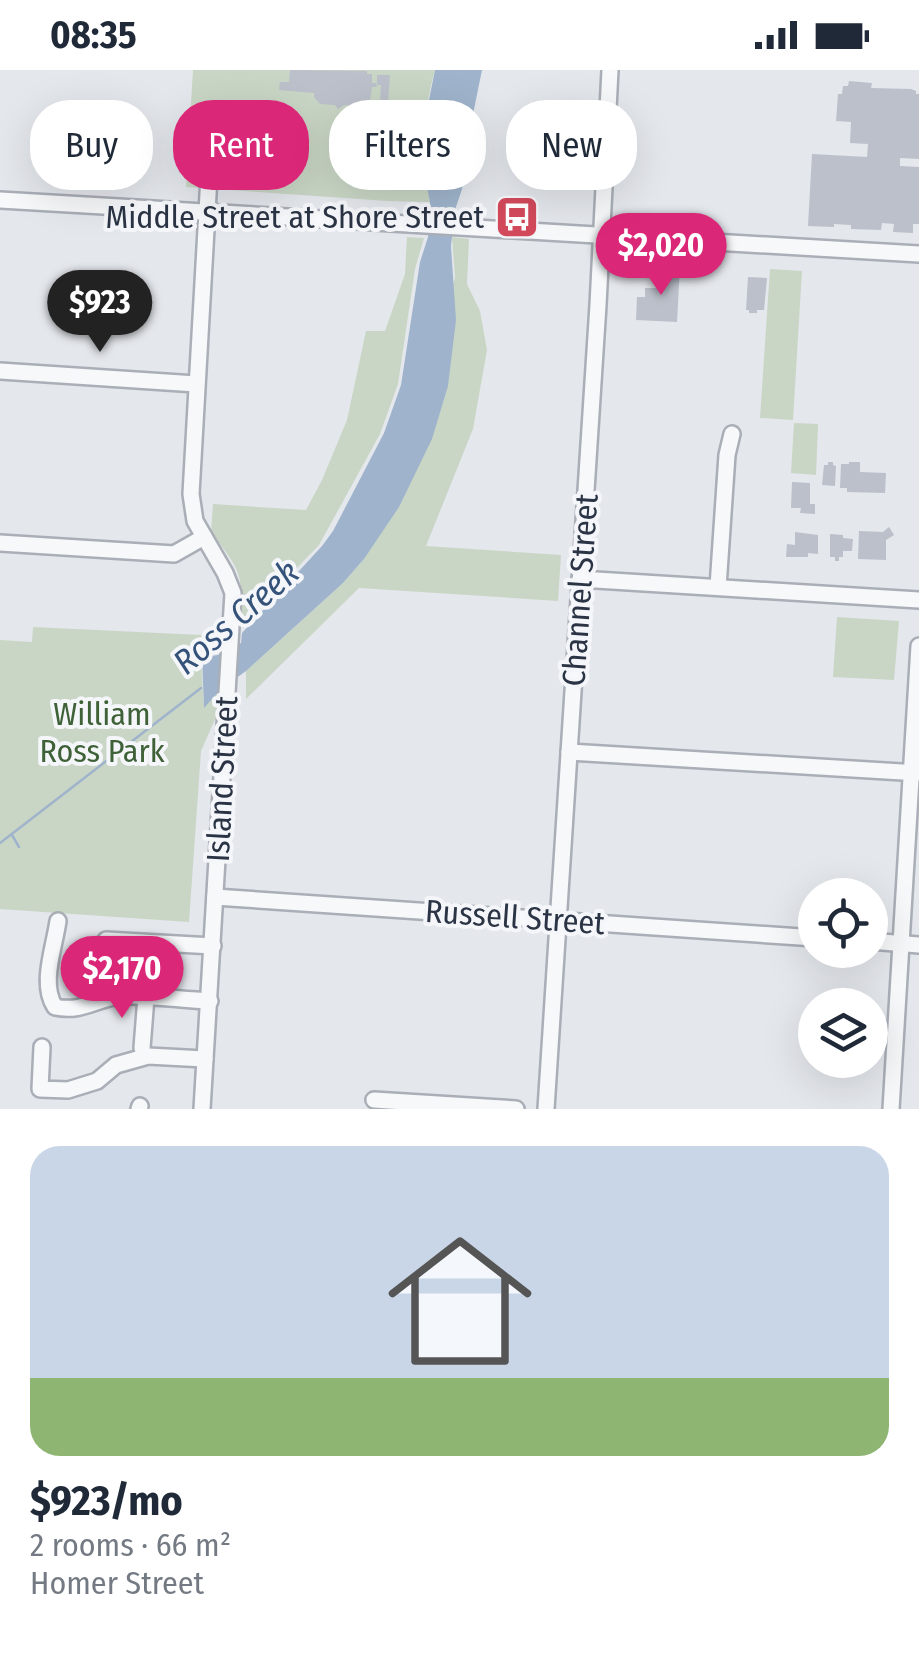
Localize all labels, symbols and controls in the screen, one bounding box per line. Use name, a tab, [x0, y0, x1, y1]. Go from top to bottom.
text: 08:35	[50, 12, 137, 58]
chip: Buy	[30, 100, 153, 190]
chip: Rent	[173, 100, 309, 190]
chip: Filters	[329, 100, 486, 190]
chip: New	[506, 100, 637, 190]
bus stop icon: Middle Street at Shore Street	[494, 194, 540, 240]
place label: Middle Street at Shore Street	[106, 198, 485, 236]
pin: $2,020	[580, 213, 742, 298]
text: $2,020	[618, 226, 704, 264]
pin: $923	[41, 270, 159, 355]
text: $923	[69, 283, 131, 321]
street label: Channel Street	[554, 492, 606, 687]
water label: Ross Creek	[165, 551, 307, 683]
street label: Island Street	[199, 694, 245, 863]
park label: William Ross Park	[39, 695, 165, 770]
map controls	[798, 878, 888, 1078]
button: locate	[798, 878, 888, 968]
street label: Russell Street	[424, 892, 607, 942]
pin: $2,170	[41, 936, 203, 1021]
text: $2,170	[83, 949, 161, 987]
button: layers	[798, 988, 888, 1078]
icon: home	[370, 1211, 550, 1391]
text: $923/mo	[30, 1476, 183, 1526]
text: 2 rooms · 66 m²	[30, 1526, 231, 1564]
text: Homer Street	[30, 1564, 204, 1602]

